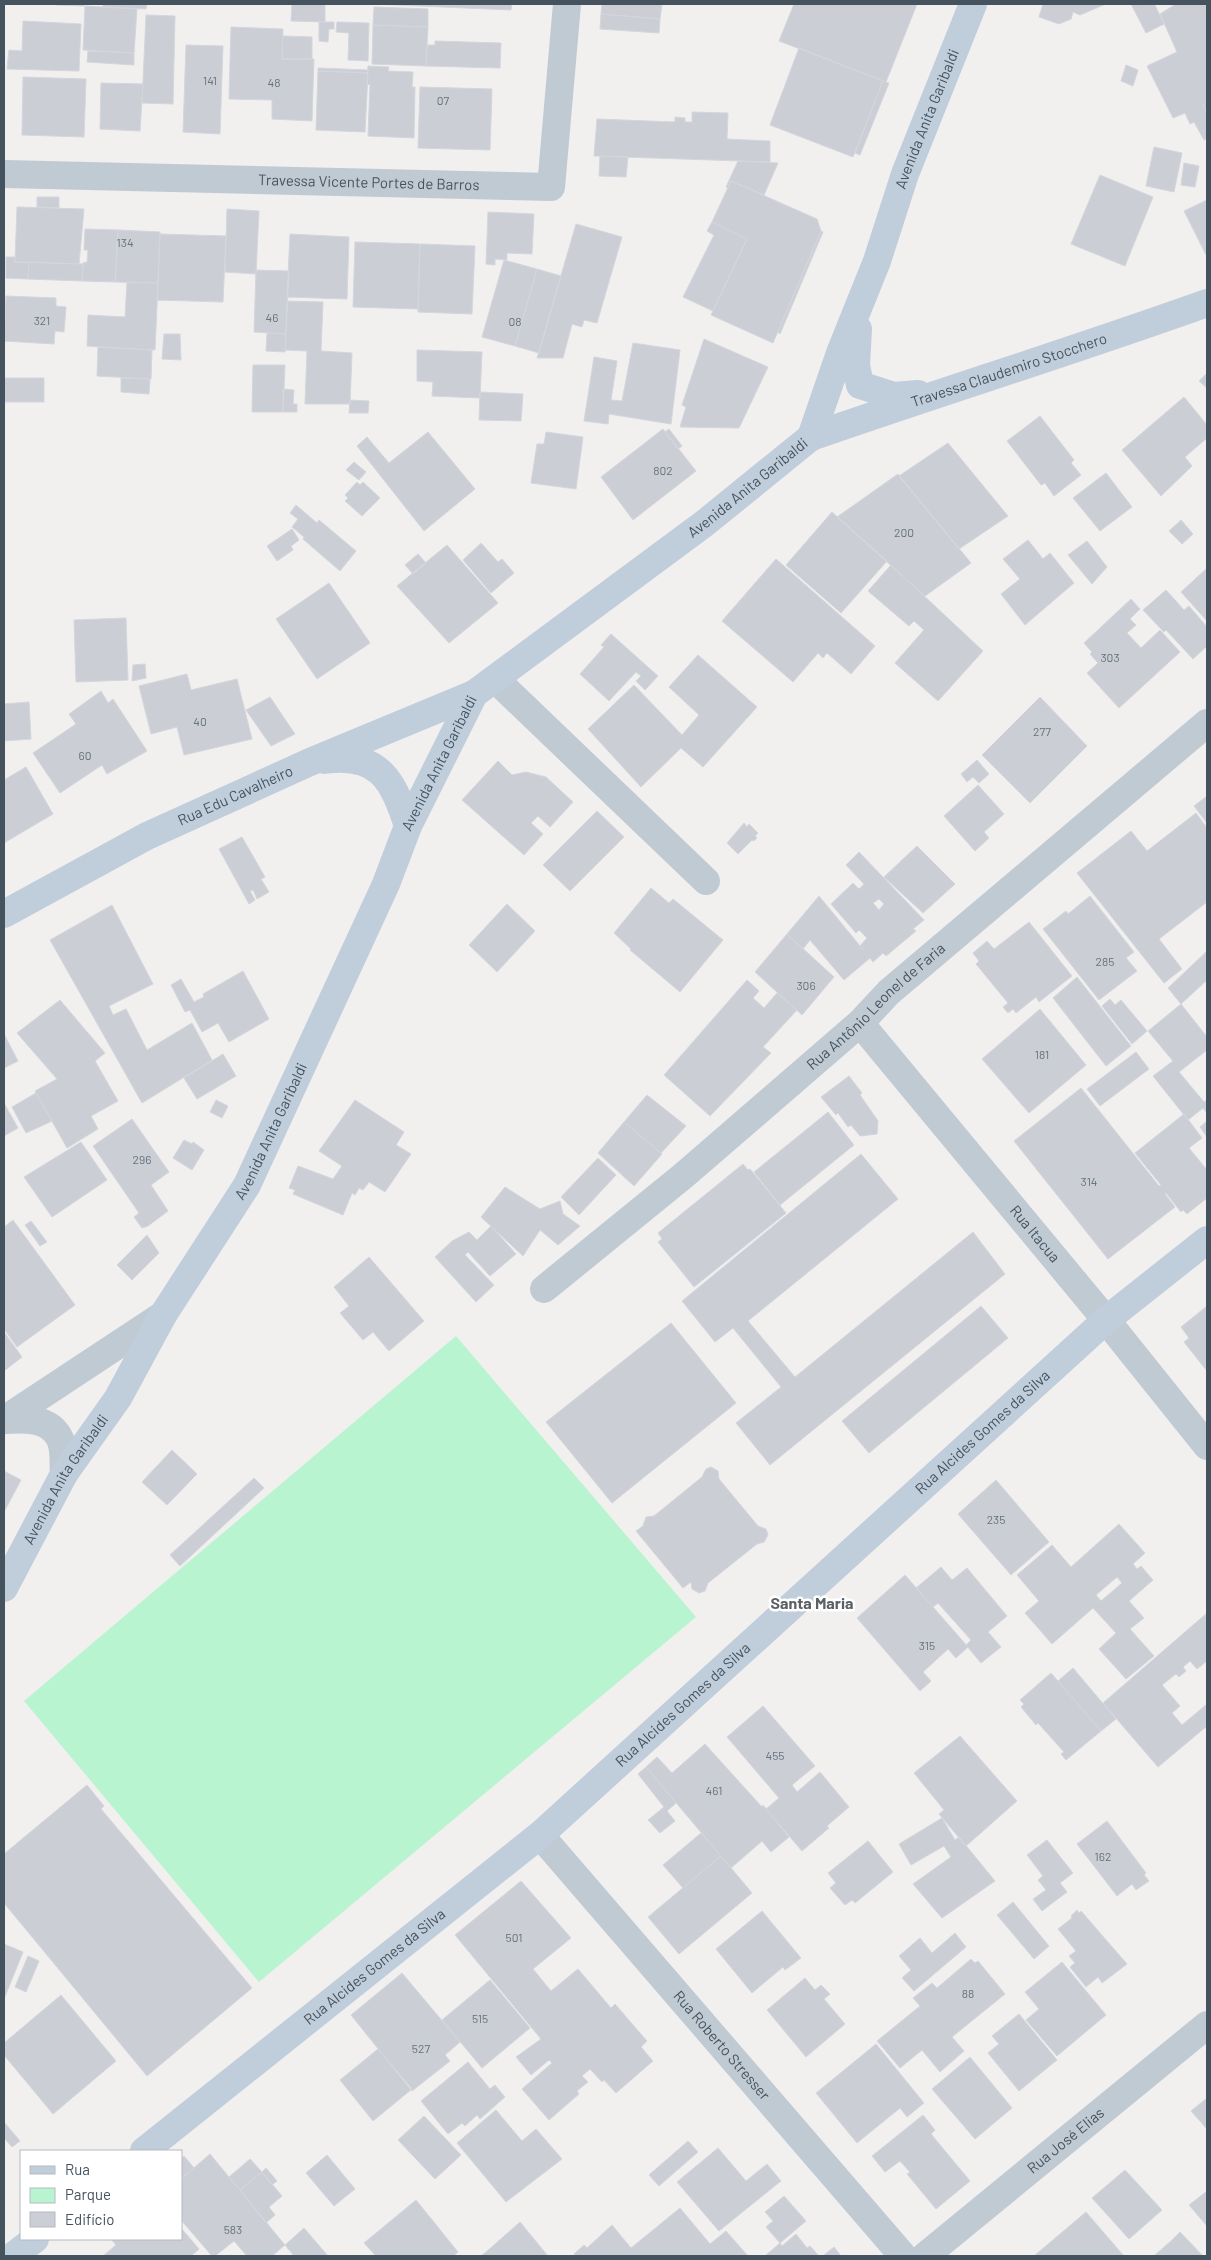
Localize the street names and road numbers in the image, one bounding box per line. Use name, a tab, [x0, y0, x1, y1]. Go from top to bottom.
street label: Avenida Anita Garibaldi	[891, 46, 962, 191]
street label: Travessa Vicente Portes de Barros	[258, 170, 480, 193]
street label: Travessa Claudemiro Stocchero	[909, 329, 1109, 410]
street label: Avenida Anita Garibaldi	[684, 434, 811, 541]
street label: Avenida Anita Garibaldi	[397, 692, 480, 833]
street label: Rua Edu Cavalheiro	[175, 761, 295, 829]
street label: Rua Antônio Leonel de Faria	[802, 939, 948, 1073]
street label: Avenida Anita Garibaldi	[230, 1060, 310, 1203]
street label: Rua Itacua	[1007, 1201, 1064, 1265]
street label: Rua Alcides Gomes da Silva	[911, 1366, 1053, 1497]
street label: Avenida Anita Garibaldi	[19, 1411, 111, 1547]
street label: Rua Alcides Gomes da Silva	[611, 1638, 753, 1770]
street label: Rua Alcides Gomes da Silva	[300, 1904, 448, 2028]
street label: Rua Roberto Stresser	[670, 1987, 775, 2104]
street label: Rua José Elias	[1023, 2103, 1107, 2177]

